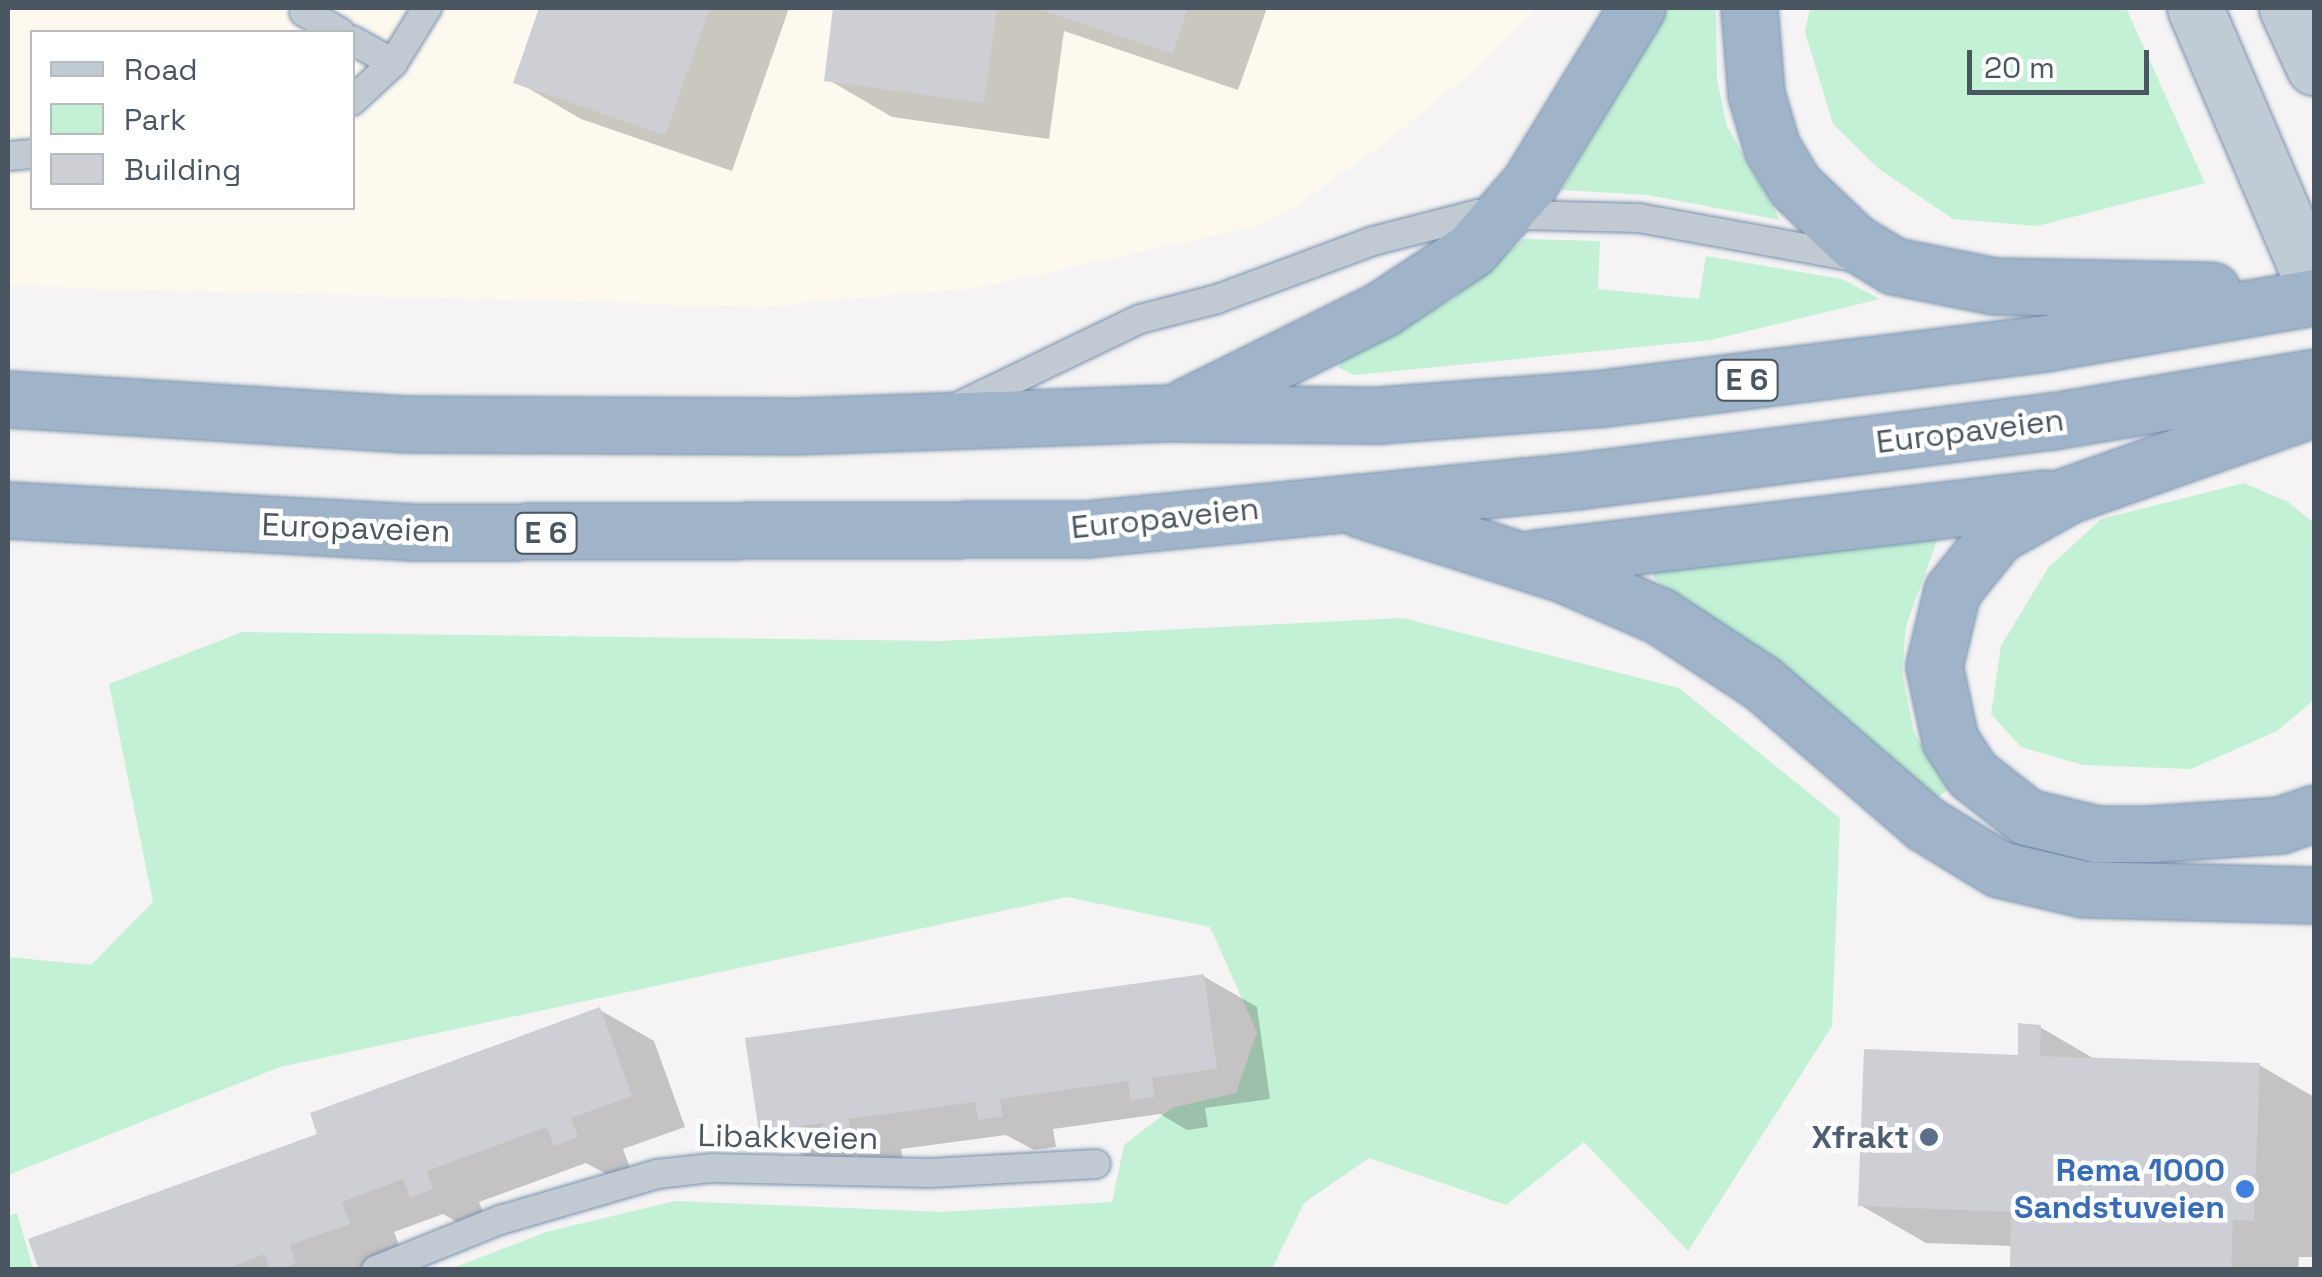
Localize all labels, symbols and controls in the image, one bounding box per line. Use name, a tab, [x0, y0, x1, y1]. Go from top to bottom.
legend	[30, 30, 355, 210]
scale bar	[1972, 30, 2154, 92]
text: 20 m	[1984, 48, 2055, 87]
text: Road	[124, 50, 198, 89]
text: Park	[124, 100, 186, 139]
text: Building	[124, 150, 241, 189]
road number: E 6	[1714, 355, 1780, 405]
street label: Europaveien	[1874, 400, 2066, 462]
street label: Europaveien	[1069, 489, 1261, 547]
street label: Europaveien	[261, 506, 451, 550]
road number: E 6	[514, 508, 578, 558]
street label: Libakkveien	[697, 1116, 879, 1158]
place label: Xfrakt	[1812, 1118, 1909, 1156]
marker: Xfrakt	[1918, 1126, 1940, 1148]
place label: Rema 1000 Sandstuveien	[2014, 1152, 2225, 1227]
marker: Rema 1000 Sandstuveien	[2234, 1178, 2256, 1200]

